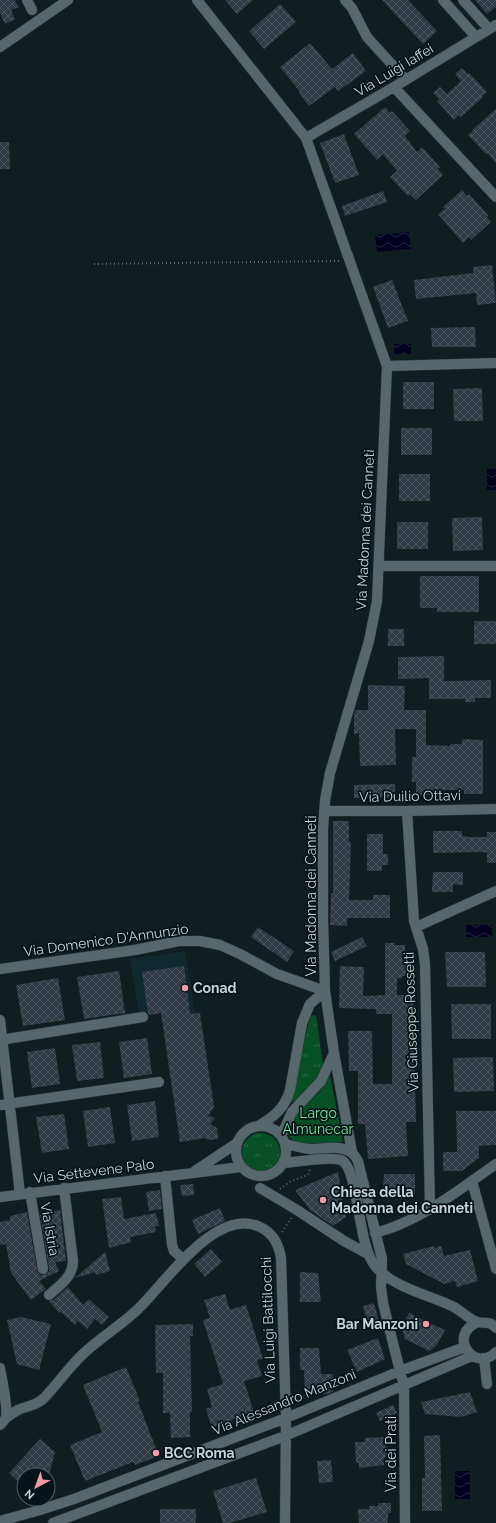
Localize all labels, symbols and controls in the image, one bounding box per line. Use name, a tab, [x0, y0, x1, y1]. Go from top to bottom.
street label: Via Luigi Iaffei	[352, 40, 436, 100]
street label: Via Madonna dei Canneti	[353, 449, 377, 611]
street label: Via Duilio Ottavi	[359, 787, 461, 805]
street label: Via Madonna dei Canneti	[303, 815, 319, 977]
street label: Via Domenico D'Annunzio	[23, 921, 189, 959]
street label: Via Giuseppe Rossetti	[401, 951, 421, 1093]
place label: Conad	[193, 980, 237, 996]
marker: Conad	[180, 983, 190, 993]
park label: Largo Almunecar	[282, 1105, 354, 1137]
street label: Via Settevene Palo	[33, 1156, 155, 1186]
place label: Chiesa della Madonna dei Canneti	[331, 1184, 473, 1216]
marker: Chiesa della Madonna dei Canneti	[318, 1195, 328, 1205]
street label: Via Istria	[37, 1201, 63, 1257]
street label: Via Luigi Battilocchi	[258, 1256, 278, 1384]
place label: Bar Manzoni	[336, 1316, 418, 1332]
marker: Bar Manzoni	[421, 1319, 431, 1329]
street label: Via Alessandro Manzoni	[210, 1366, 358, 1438]
street label: Via dei Prati	[383, 1416, 399, 1492]
place label: BCC Roma	[164, 1445, 235, 1461]
marker: BCC Roma	[151, 1448, 161, 1458]
north arrow	[16, 1467, 56, 1507]
text: N	[22, 1487, 37, 1502]

